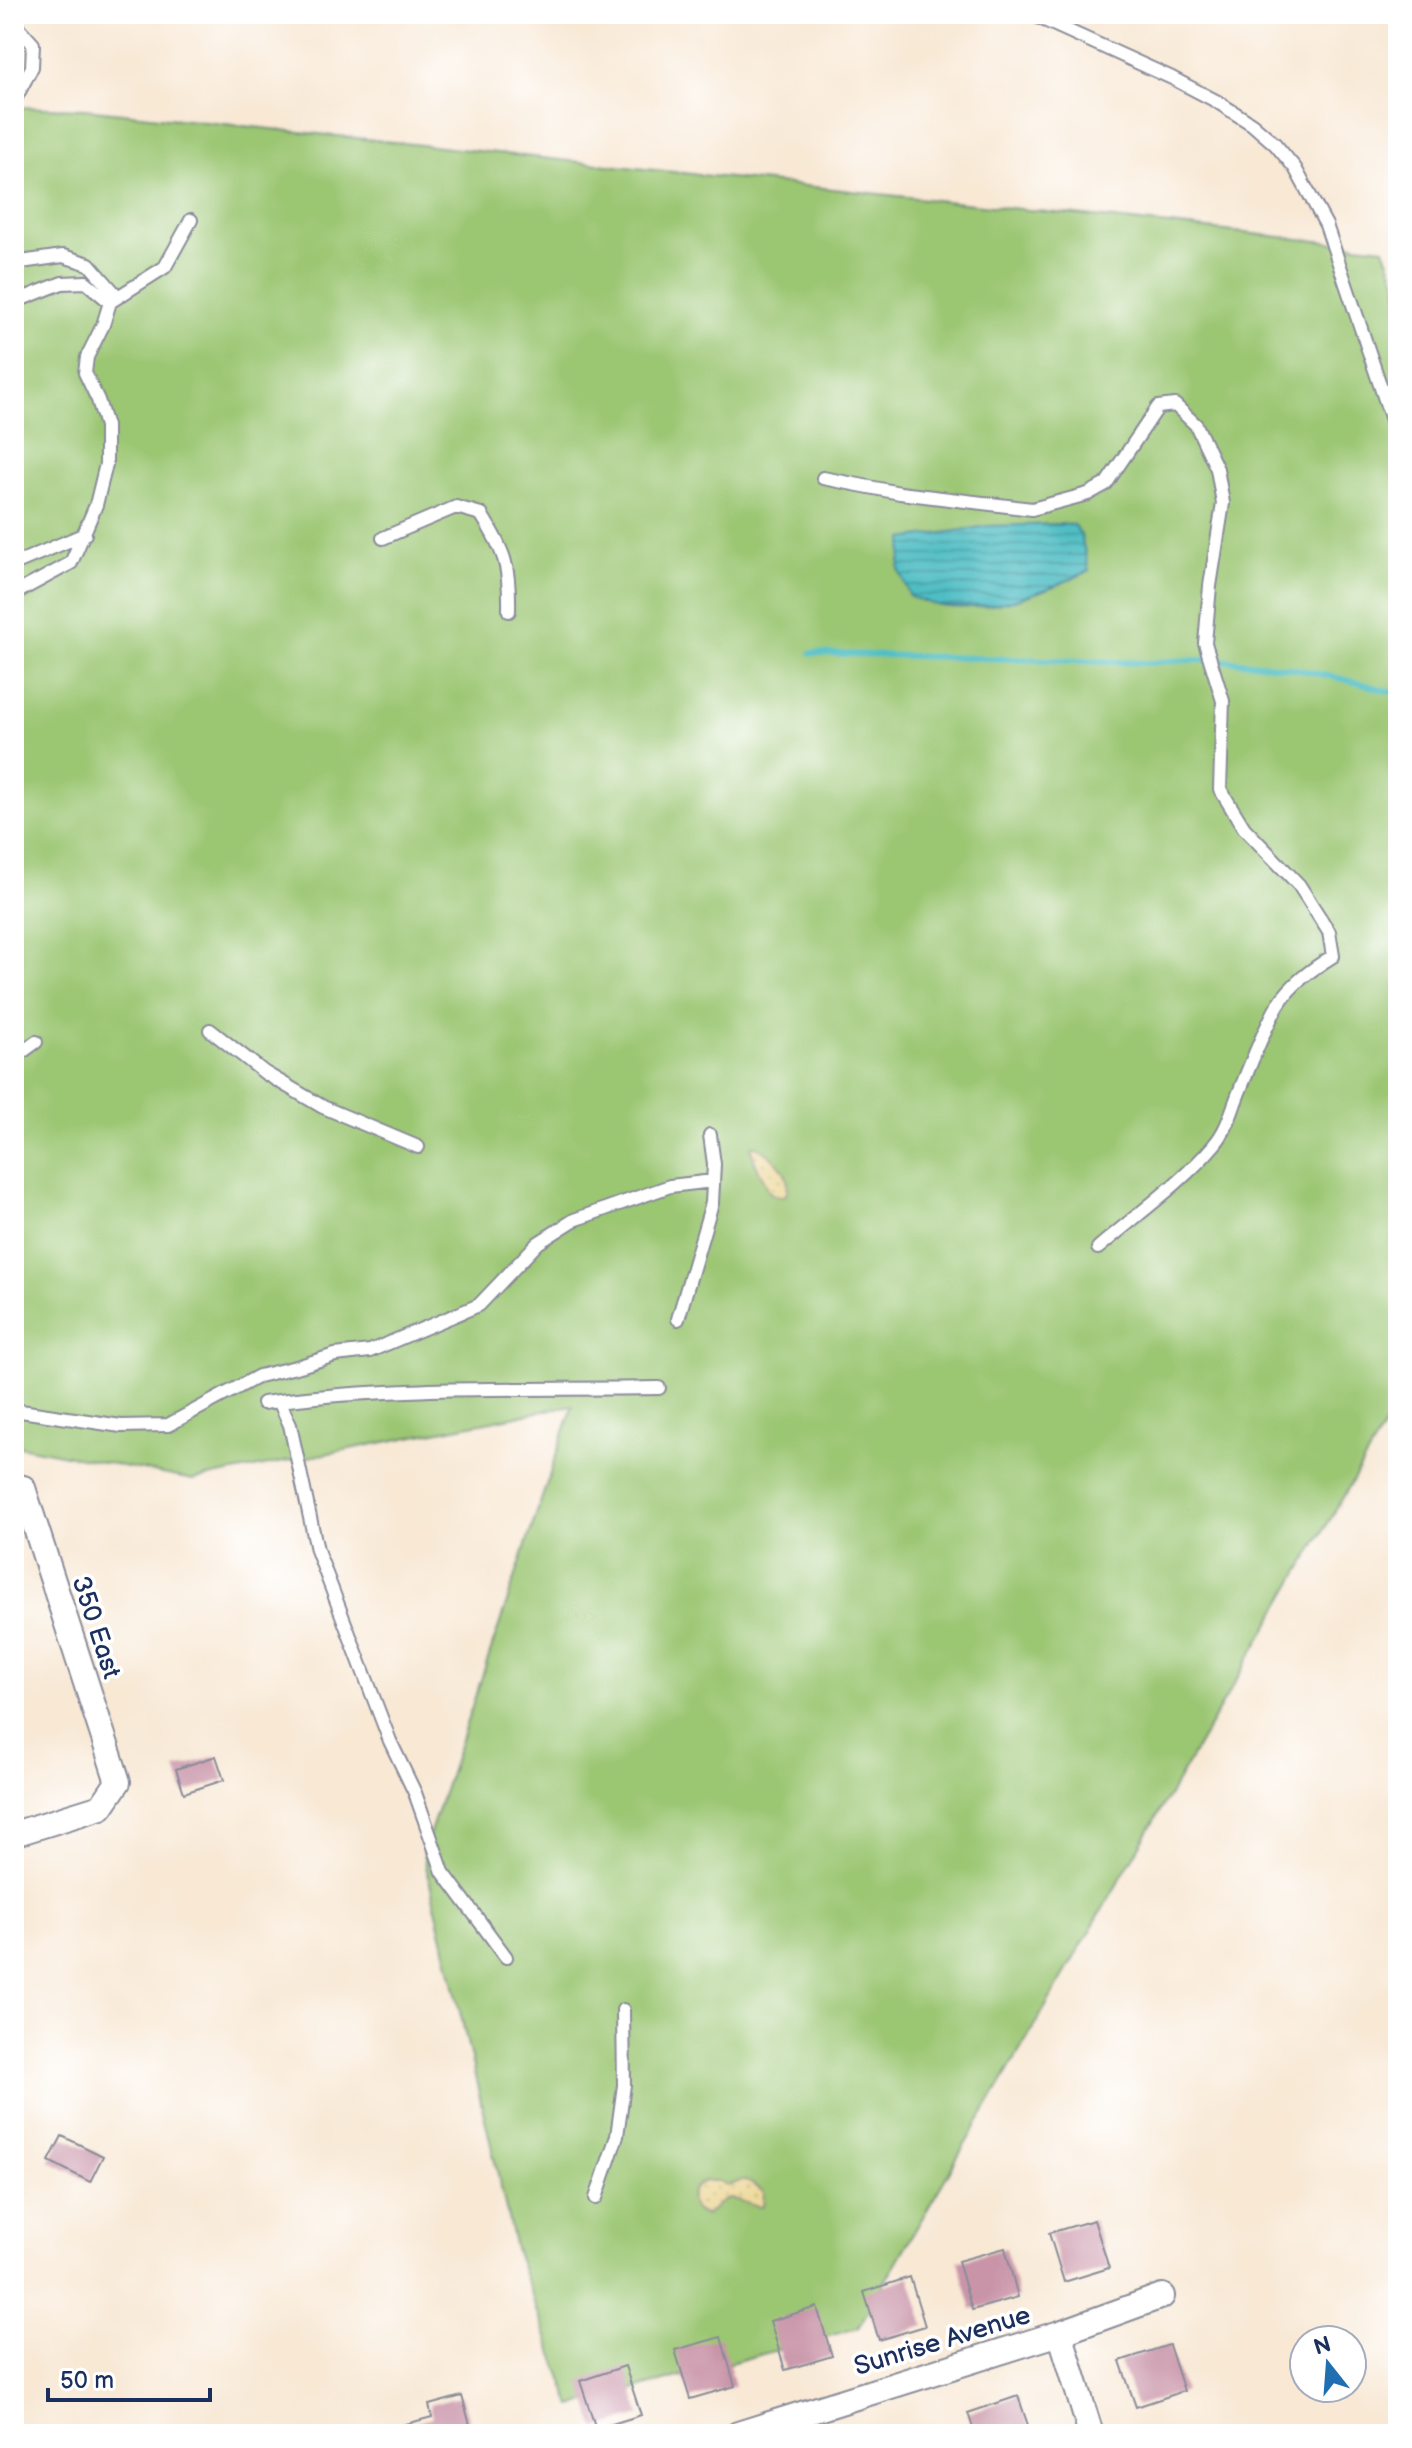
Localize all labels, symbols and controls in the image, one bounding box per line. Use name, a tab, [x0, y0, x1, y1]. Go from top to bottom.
street label: 350 East	[64, 1572, 127, 1683]
street label: Sunrise Avenue	[850, 2300, 1034, 2383]
north arrow	[1288, 2324, 1368, 2404]
text: N	[1311, 2331, 1334, 2362]
scale bar	[48, 2352, 210, 2402]
text: 50 m	[60, 2366, 114, 2395]

